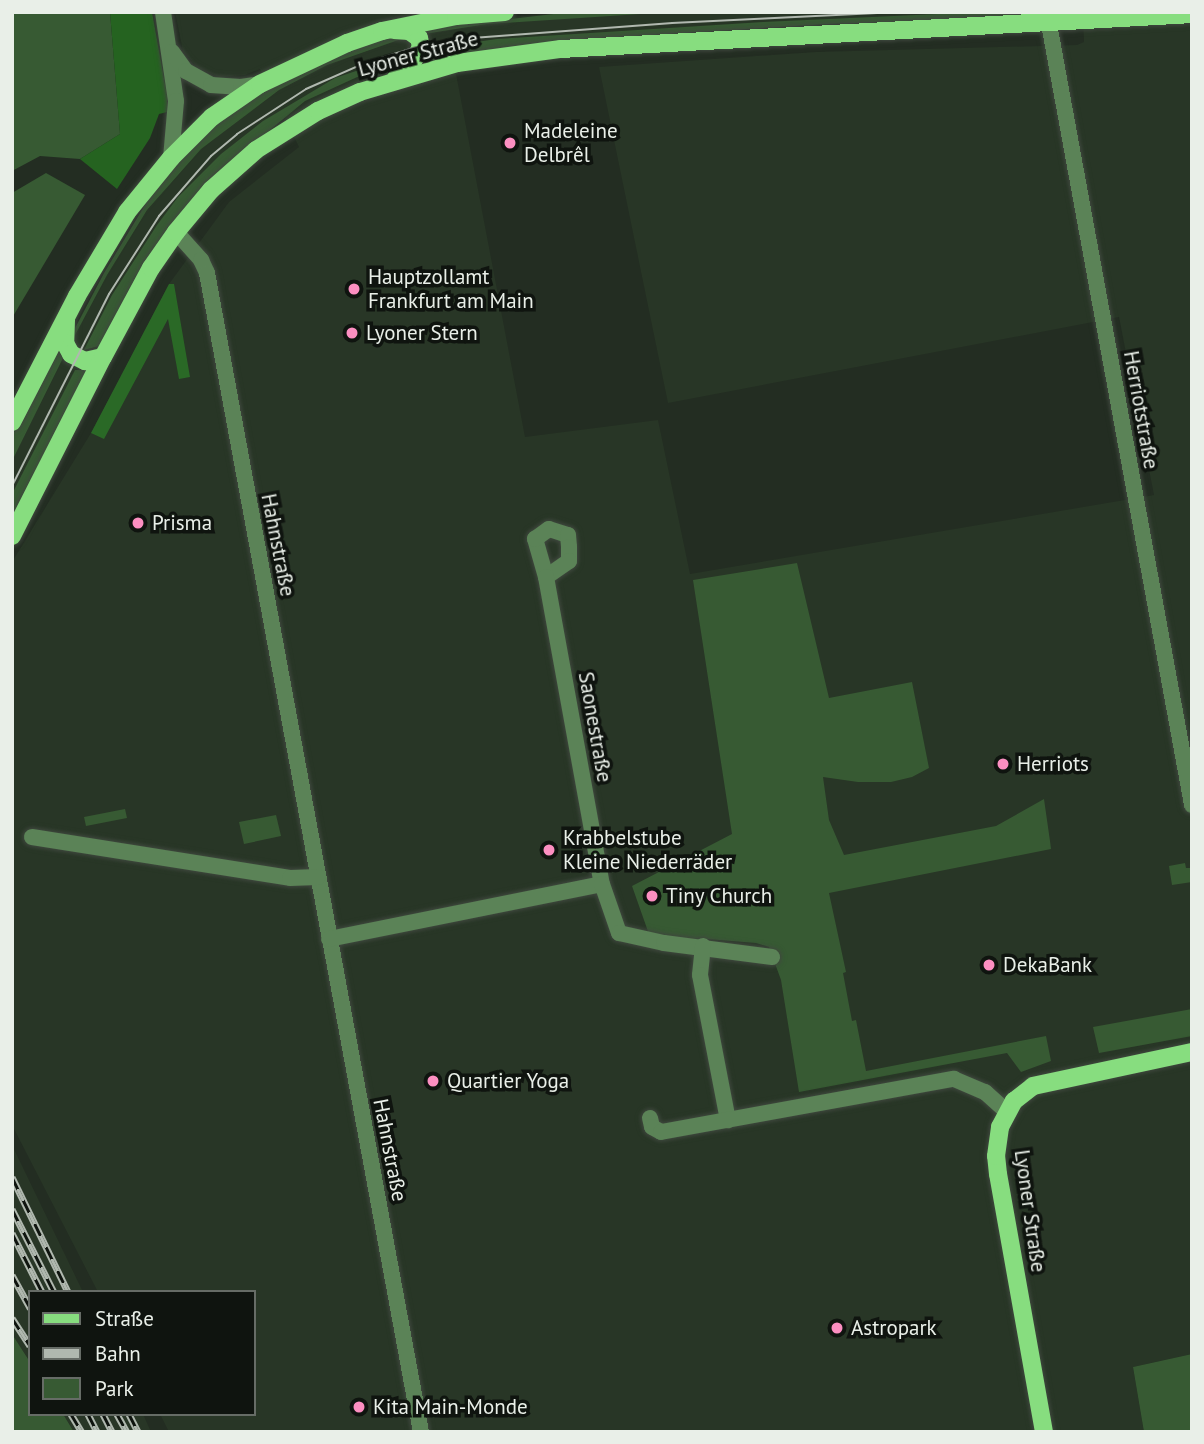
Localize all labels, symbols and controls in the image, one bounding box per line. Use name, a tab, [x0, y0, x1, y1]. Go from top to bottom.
street label: Lyoner Straße	[355, 26, 481, 82]
place label: Madeleine Delbrêl	[524, 118, 618, 168]
marker: Madeleine Delbrêl	[502, 135, 518, 151]
place label: Hauptzollamt Frankfurt am Main	[368, 264, 534, 314]
marker: Hauptzollamt Frankfurt am Main	[346, 281, 362, 297]
place label: Lyoner Stern	[366, 320, 478, 346]
marker: Lyoner Stern	[344, 325, 360, 341]
street label: Herriotstraße	[1118, 349, 1164, 471]
street label: Hahnstraße	[256, 491, 300, 599]
place label: Prisma	[152, 510, 212, 536]
marker: Prisma	[130, 515, 146, 531]
street label: Saonestraße	[573, 670, 617, 784]
place label: Herriots	[1017, 751, 1089, 777]
marker: Herriots	[995, 756, 1011, 772]
place label: Krabbelstube Kleine Niederräder	[563, 825, 732, 875]
marker: Krabbelstube Kleine Niederräder	[541, 842, 557, 858]
place label: Tiny Church	[666, 883, 773, 909]
marker: Tiny Church	[644, 888, 660, 904]
place label: DekaBank	[1003, 952, 1092, 978]
marker: DekaBank	[981, 957, 997, 973]
place label: Quartier Yoga	[447, 1068, 570, 1094]
marker: Quartier Yoga	[425, 1073, 441, 1089]
street label: Hahnstraße	[368, 1096, 412, 1204]
street label: Lyoner Straße	[1009, 1148, 1051, 1274]
legend	[28, 1290, 256, 1416]
text: Straße	[95, 1305, 154, 1332]
place label: Astropark	[851, 1315, 937, 1341]
marker: Astropark	[829, 1320, 845, 1336]
text: Bahn	[95, 1340, 141, 1367]
text: Park	[95, 1375, 134, 1402]
place label: Kita Main-Monde	[373, 1394, 528, 1420]
marker: Kita Main-Monde	[351, 1399, 367, 1415]

